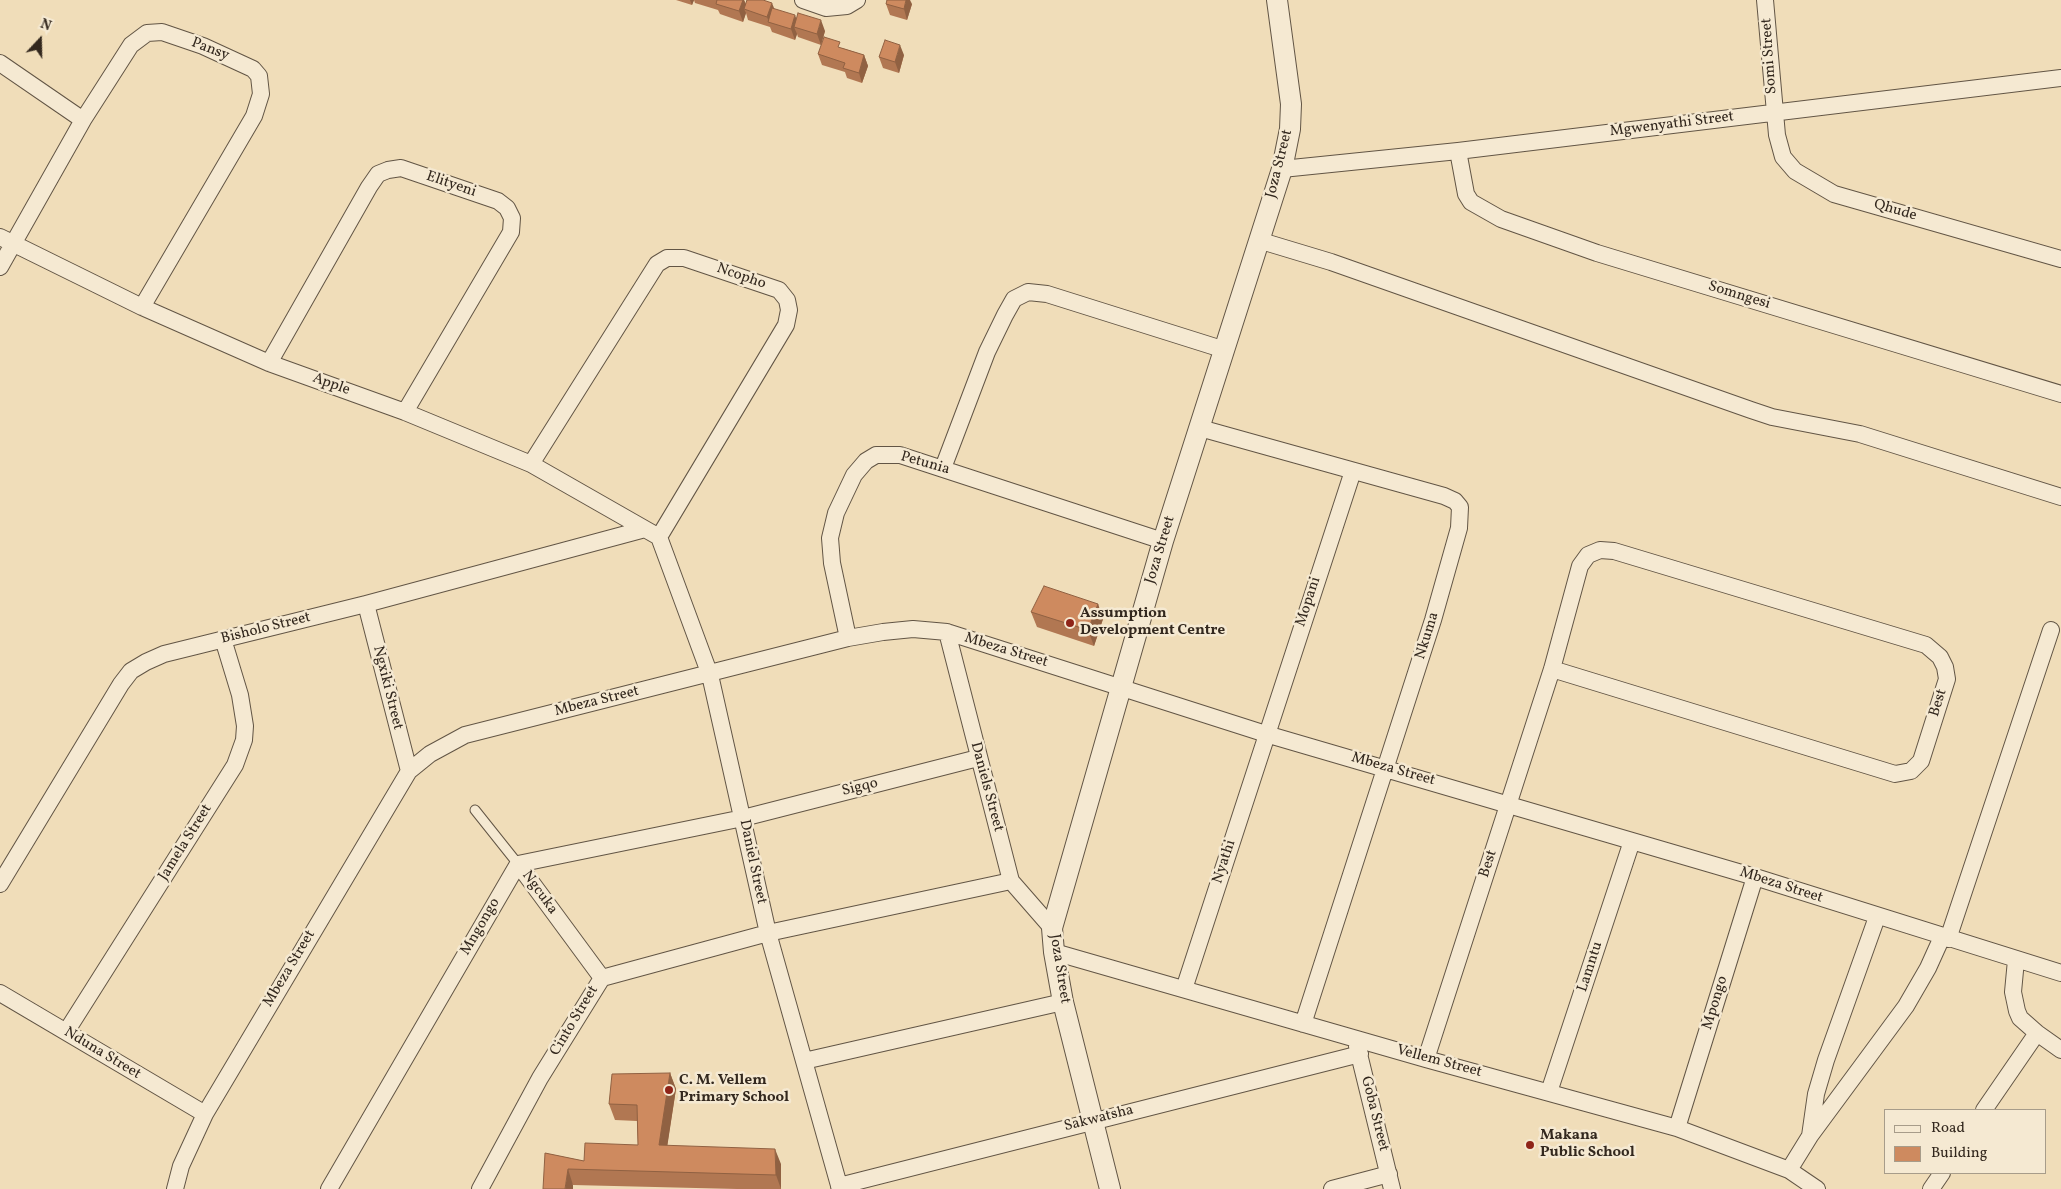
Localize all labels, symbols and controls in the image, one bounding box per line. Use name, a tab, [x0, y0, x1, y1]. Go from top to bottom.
north arrow	[15, 15, 65, 65]
text: N	[37, 15, 54, 36]
street label: Somi Street	[1758, 17, 1782, 95]
street label: Pansy	[188, 35, 232, 65]
street label: Mgwenyathi Street	[1609, 108, 1735, 142]
street label: Joza Street	[1263, 128, 1297, 200]
street label: Elityeni	[424, 168, 478, 202]
street label: Qhude	[1871, 196, 1919, 226]
street label: Ncopho	[714, 260, 768, 294]
street label: Somngesi	[1706, 278, 1772, 314]
street label: Apple	[310, 370, 352, 400]
street label: Petunia	[898, 448, 952, 480]
street label: Joza Street	[1142, 514, 1180, 586]
street label: Mopani	[1293, 575, 1325, 629]
place label: Assumption Development Centre	[1080, 605, 1225, 640]
street label: Bisholo Street	[219, 609, 313, 649]
street label: Nkuma	[1412, 610, 1444, 662]
marker: Assumption Development Centre	[1064, 617, 1076, 629]
street label: Mbeza Street	[962, 630, 1050, 672]
street label: Ngxiki Street	[368, 644, 406, 732]
street label: Mbeza Street	[553, 683, 641, 721]
street label: Best	[1926, 687, 1952, 719]
street label: Daniels Street	[965, 740, 1007, 834]
street label: Mbeza Street	[1349, 749, 1437, 791]
street label: Sigqo	[840, 775, 880, 801]
street label: Jamela Street	[155, 801, 217, 885]
street label: Daniel Street	[734, 818, 770, 906]
street label: Nyathi	[1209, 838, 1241, 886]
street label: Best	[1476, 848, 1502, 880]
street label: Mbeza Street	[1737, 864, 1825, 908]
street label: Ngcuka	[517, 868, 561, 918]
street label: Mngongo	[457, 895, 505, 959]
street label: Mbeza Street	[260, 927, 320, 1011]
street label: Joza Street	[1045, 933, 1073, 1005]
street label: Lamntu	[1574, 940, 1608, 994]
street label: Mpongo	[1699, 974, 1733, 1032]
street label: Cinto Street	[547, 983, 603, 1059]
street label: Nduna Street	[60, 1024, 144, 1084]
street label: Vellem Street	[1394, 1042, 1484, 1082]
place label: C. M. Vellem Primary School	[679, 1072, 789, 1107]
street label: Goba Street	[1356, 1075, 1392, 1153]
marker: C. M. Vellem Primary School	[663, 1084, 675, 1096]
street label: Sakwatsha	[1062, 1102, 1136, 1136]
legend	[1884, 1109, 2046, 1174]
text: Road	[1931, 1118, 1965, 1139]
place label: Makana Public School	[1540, 1127, 1635, 1162]
marker: Makana Public School	[1524, 1139, 1536, 1151]
text: Building	[1931, 1143, 1987, 1164]

